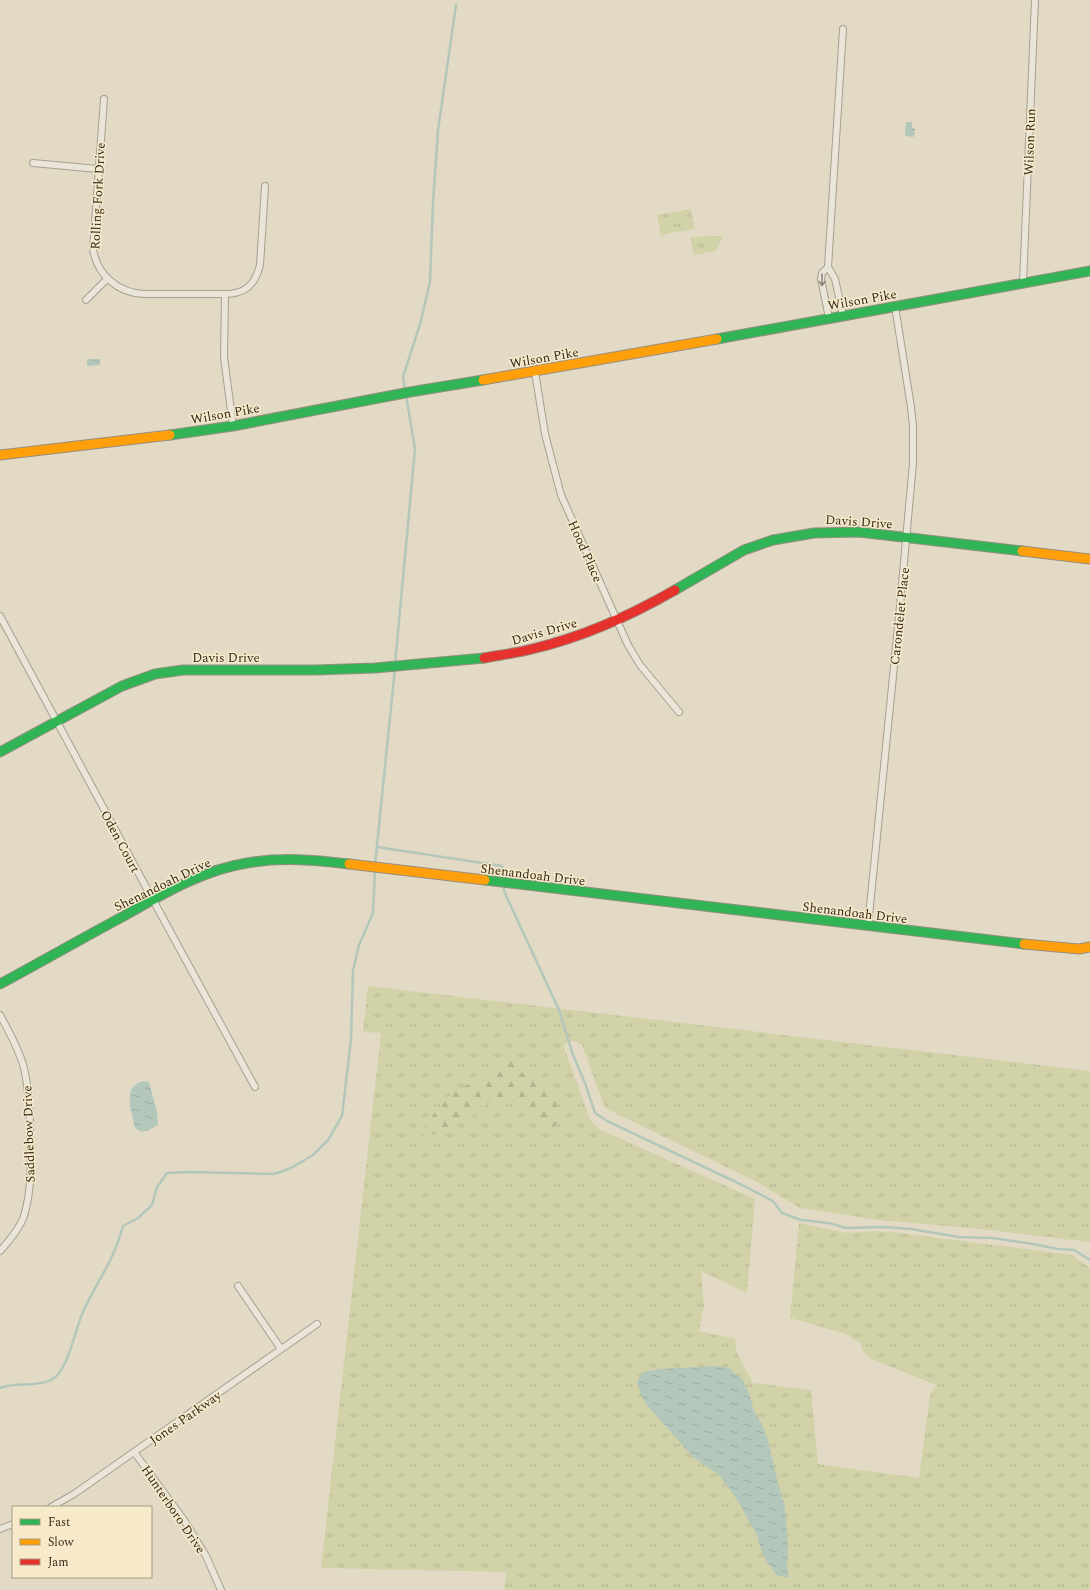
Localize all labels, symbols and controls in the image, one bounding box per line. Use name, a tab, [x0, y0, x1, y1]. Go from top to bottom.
street label: Wilson Run	[1019, 108, 1041, 176]
street label: Rolling Fork Drive	[85, 142, 111, 250]
one-way arrow	[818, 274, 826, 287]
street label: Wilson Pike	[826, 284, 898, 316]
street label: Wilson Pike	[508, 342, 580, 374]
street label: Wilson Pike	[189, 398, 261, 430]
street label: Davis Drive	[825, 510, 893, 534]
street label: Hood Place	[562, 517, 608, 586]
street label: Carondelet Place	[885, 566, 915, 666]
street label: Davis Drive	[509, 613, 579, 651]
street label: Davis Drive	[192, 648, 260, 668]
street label: Oden Court	[95, 807, 145, 877]
street label: Shenandoah Drive	[111, 853, 214, 917]
street label: Shenandoah Drive	[479, 859, 586, 891]
street label: Shenandoah Drive	[801, 897, 908, 929]
street label: Saddlebow Drive	[17, 1085, 41, 1183]
street label: Jones Parkway	[146, 1385, 226, 1450]
street label: Hunterboro Drive	[136, 1461, 210, 1558]
legend	[12, 1506, 152, 1578]
text: Fast	[48, 1513, 70, 1532]
text: Slow	[48, 1533, 74, 1552]
text: Jam	[48, 1553, 69, 1572]

